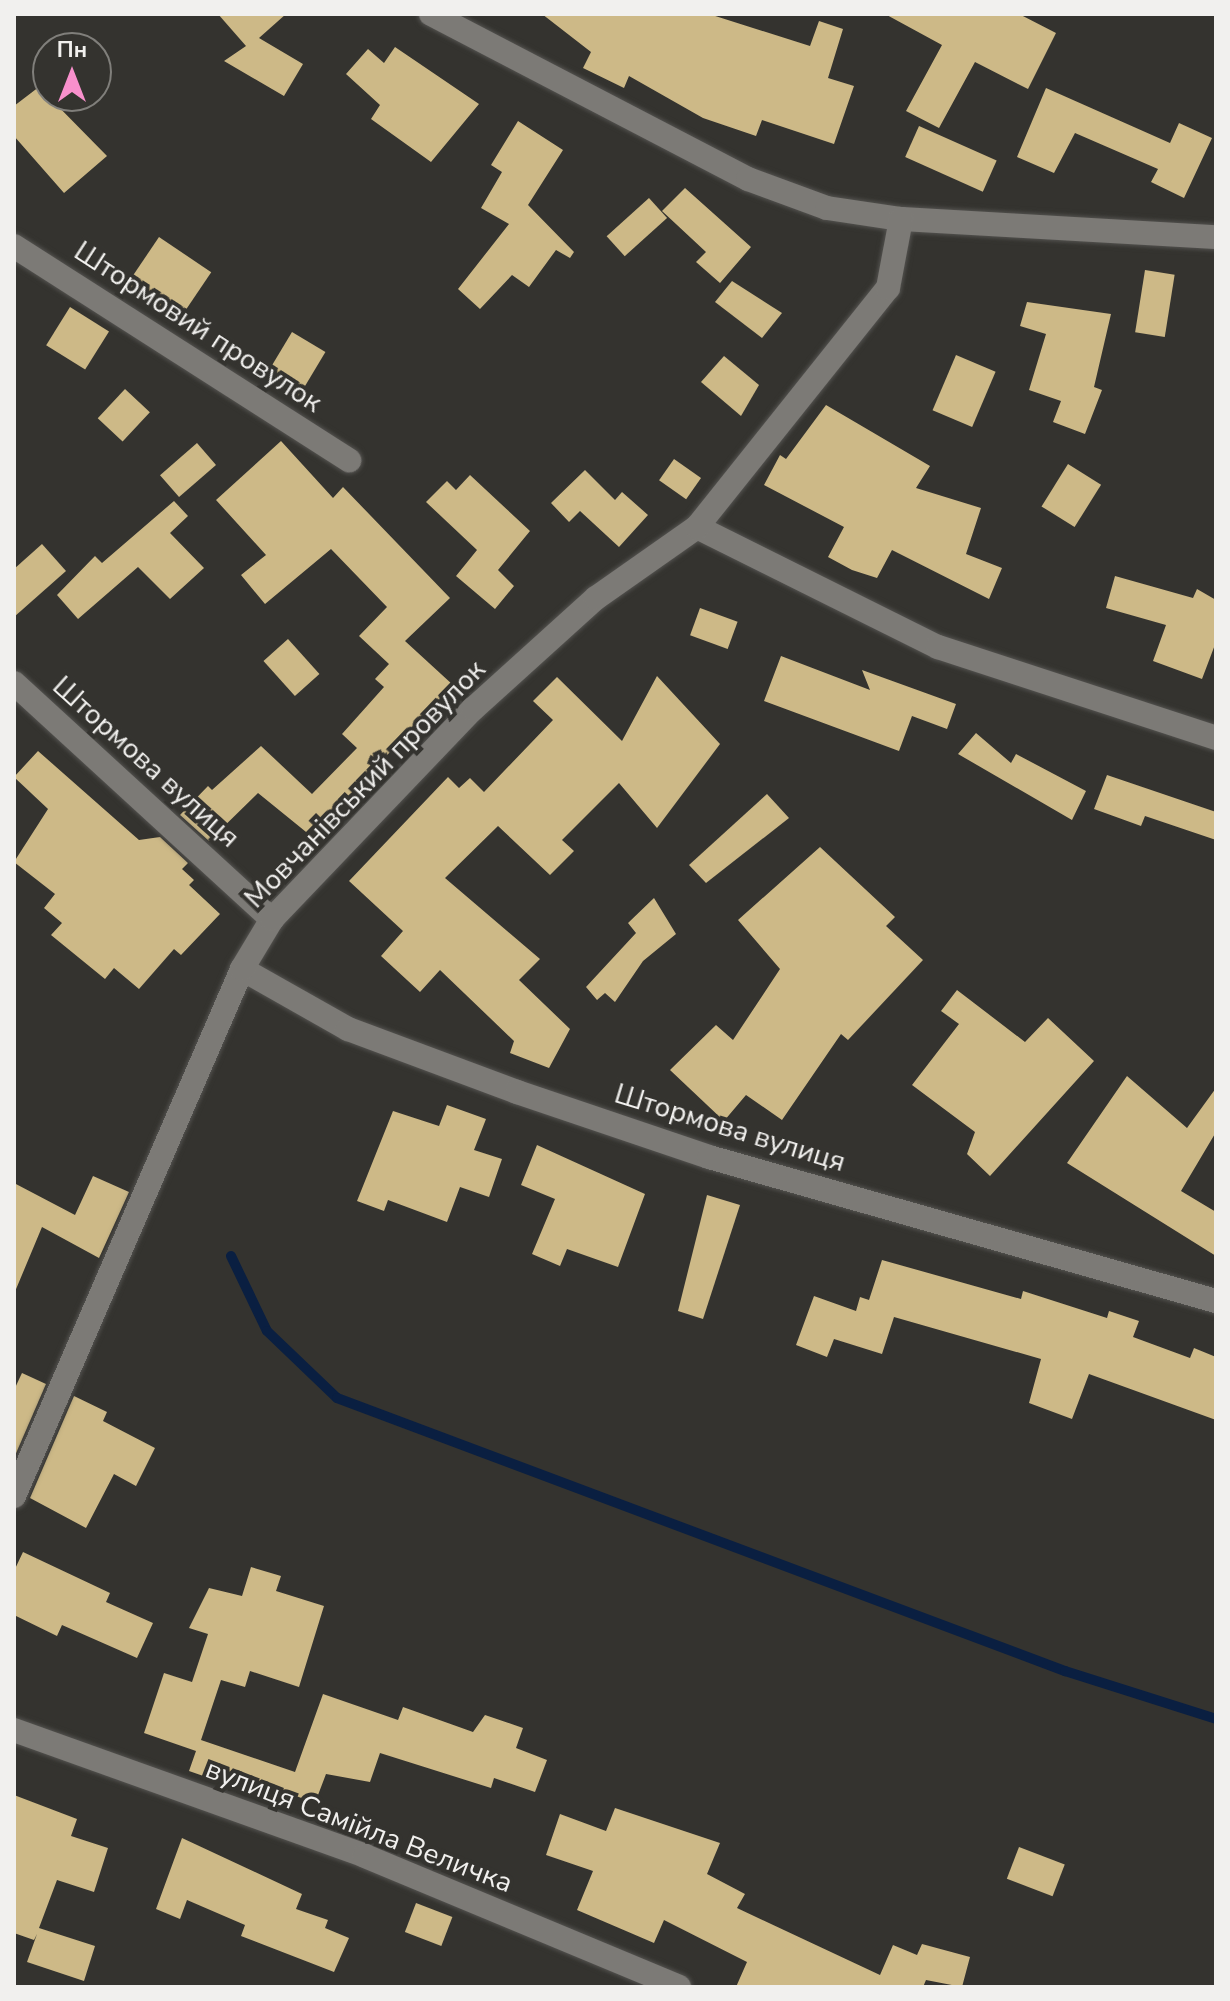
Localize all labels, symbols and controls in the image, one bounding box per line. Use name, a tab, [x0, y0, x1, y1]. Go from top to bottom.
north arrow	[32, 32, 112, 112]
text: Пн	[57, 35, 87, 65]
street label: Штормовий провулок	[68, 234, 328, 420]
street label: Мовчанівський провулок	[238, 653, 492, 915]
street label: Штормова вулиця	[46, 669, 246, 855]
street label: Штормова вулиця	[611, 1077, 849, 1179]
street label: вулиця Самійла Величка	[201, 1752, 517, 1900]

